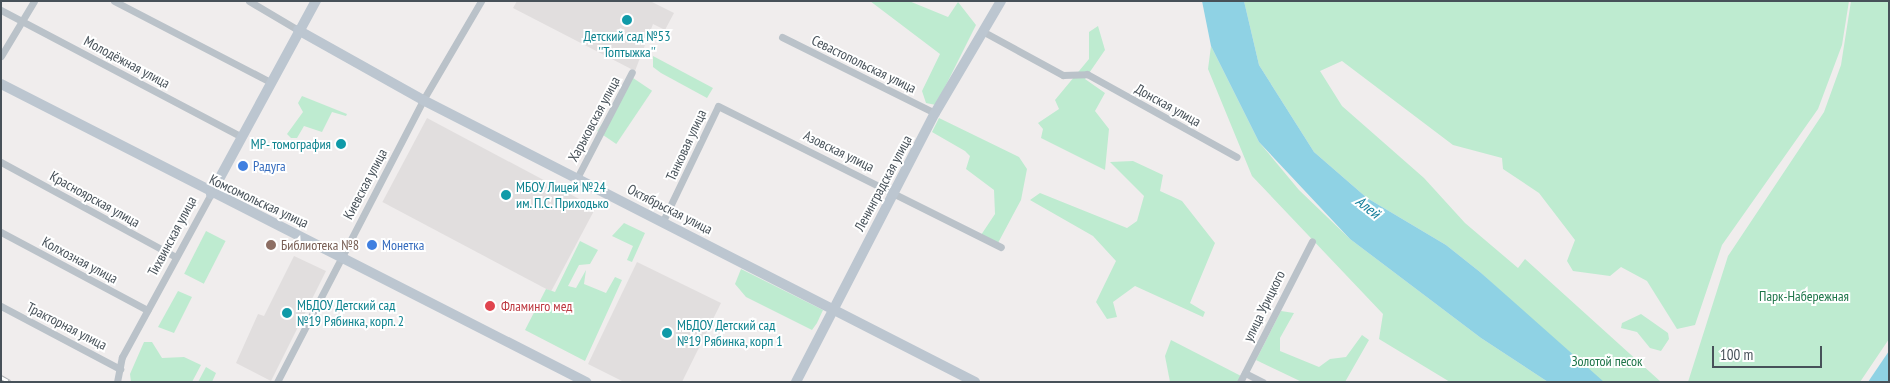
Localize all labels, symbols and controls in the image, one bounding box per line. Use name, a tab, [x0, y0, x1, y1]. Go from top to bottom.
marker: Детский сад №53 ''Топтыжка''	[621, 14, 633, 26]
place label: Детский сад №53 ''Топтыжка''	[584, 28, 670, 60]
street label: Севастопольская улица	[809, 31, 919, 97]
street label: Молодёжная улица	[81, 32, 173, 92]
street label: Харьковская улица	[565, 74, 623, 164]
street label: Донская улица	[1132, 80, 1204, 130]
street label: Танковая улица	[662, 107, 710, 183]
street label: Азовская улица	[801, 127, 877, 175]
street label: Ленинградская улица	[851, 132, 915, 234]
place label: МР- томография	[250, 136, 331, 152]
marker: МР- томография	[335, 138, 347, 150]
street label: Киевская улица	[339, 146, 391, 222]
place label: Радуга	[253, 158, 286, 174]
marker: Радуга	[237, 160, 249, 172]
street label: Красноярская улица	[47, 167, 143, 231]
street label: Комсомольская улица	[207, 171, 311, 231]
place label: МБОУ Лицей №24 им. П.С. Приходько	[516, 179, 611, 212]
street label: Октябрьская улица	[625, 180, 715, 238]
marker: МБОУ Лицей №24 им. П.С. Приходько	[500, 189, 512, 201]
water label: Алей	[1352, 192, 1384, 222]
street label: Тихвинская улица	[144, 193, 200, 279]
street label: Колхозная улица	[39, 233, 121, 287]
place label: Библиотека №8	[281, 237, 359, 253]
place label: Монетка	[382, 237, 424, 253]
marker: Библиотека №8	[265, 239, 277, 251]
marker: Монетка	[366, 239, 378, 251]
street label: улица Урицкого	[1240, 268, 1288, 344]
park label: Парк-Набережная	[1759, 288, 1849, 304]
place label: МБДОУ Детский сад №19 Рябинка, корп. 2	[297, 297, 406, 330]
place label: Фламинго мед	[501, 298, 572, 314]
street label: Тракторная улица	[24, 299, 110, 353]
marker: Фламинго мед	[483, 299, 497, 313]
marker: МБДОУ Детский сад №19 Рябинка, корп. 2	[281, 307, 293, 319]
place label: МБДОУ Детский сад №19 Рябинка, корп 1	[677, 317, 783, 350]
marker: МБДОУ Детский сад №19 Рябинка, корп 1	[661, 327, 673, 339]
scale bar	[1715, 336, 1825, 368]
text: 100 m	[1720, 345, 1753, 364]
park label: Золотой песок	[1571, 353, 1643, 369]

